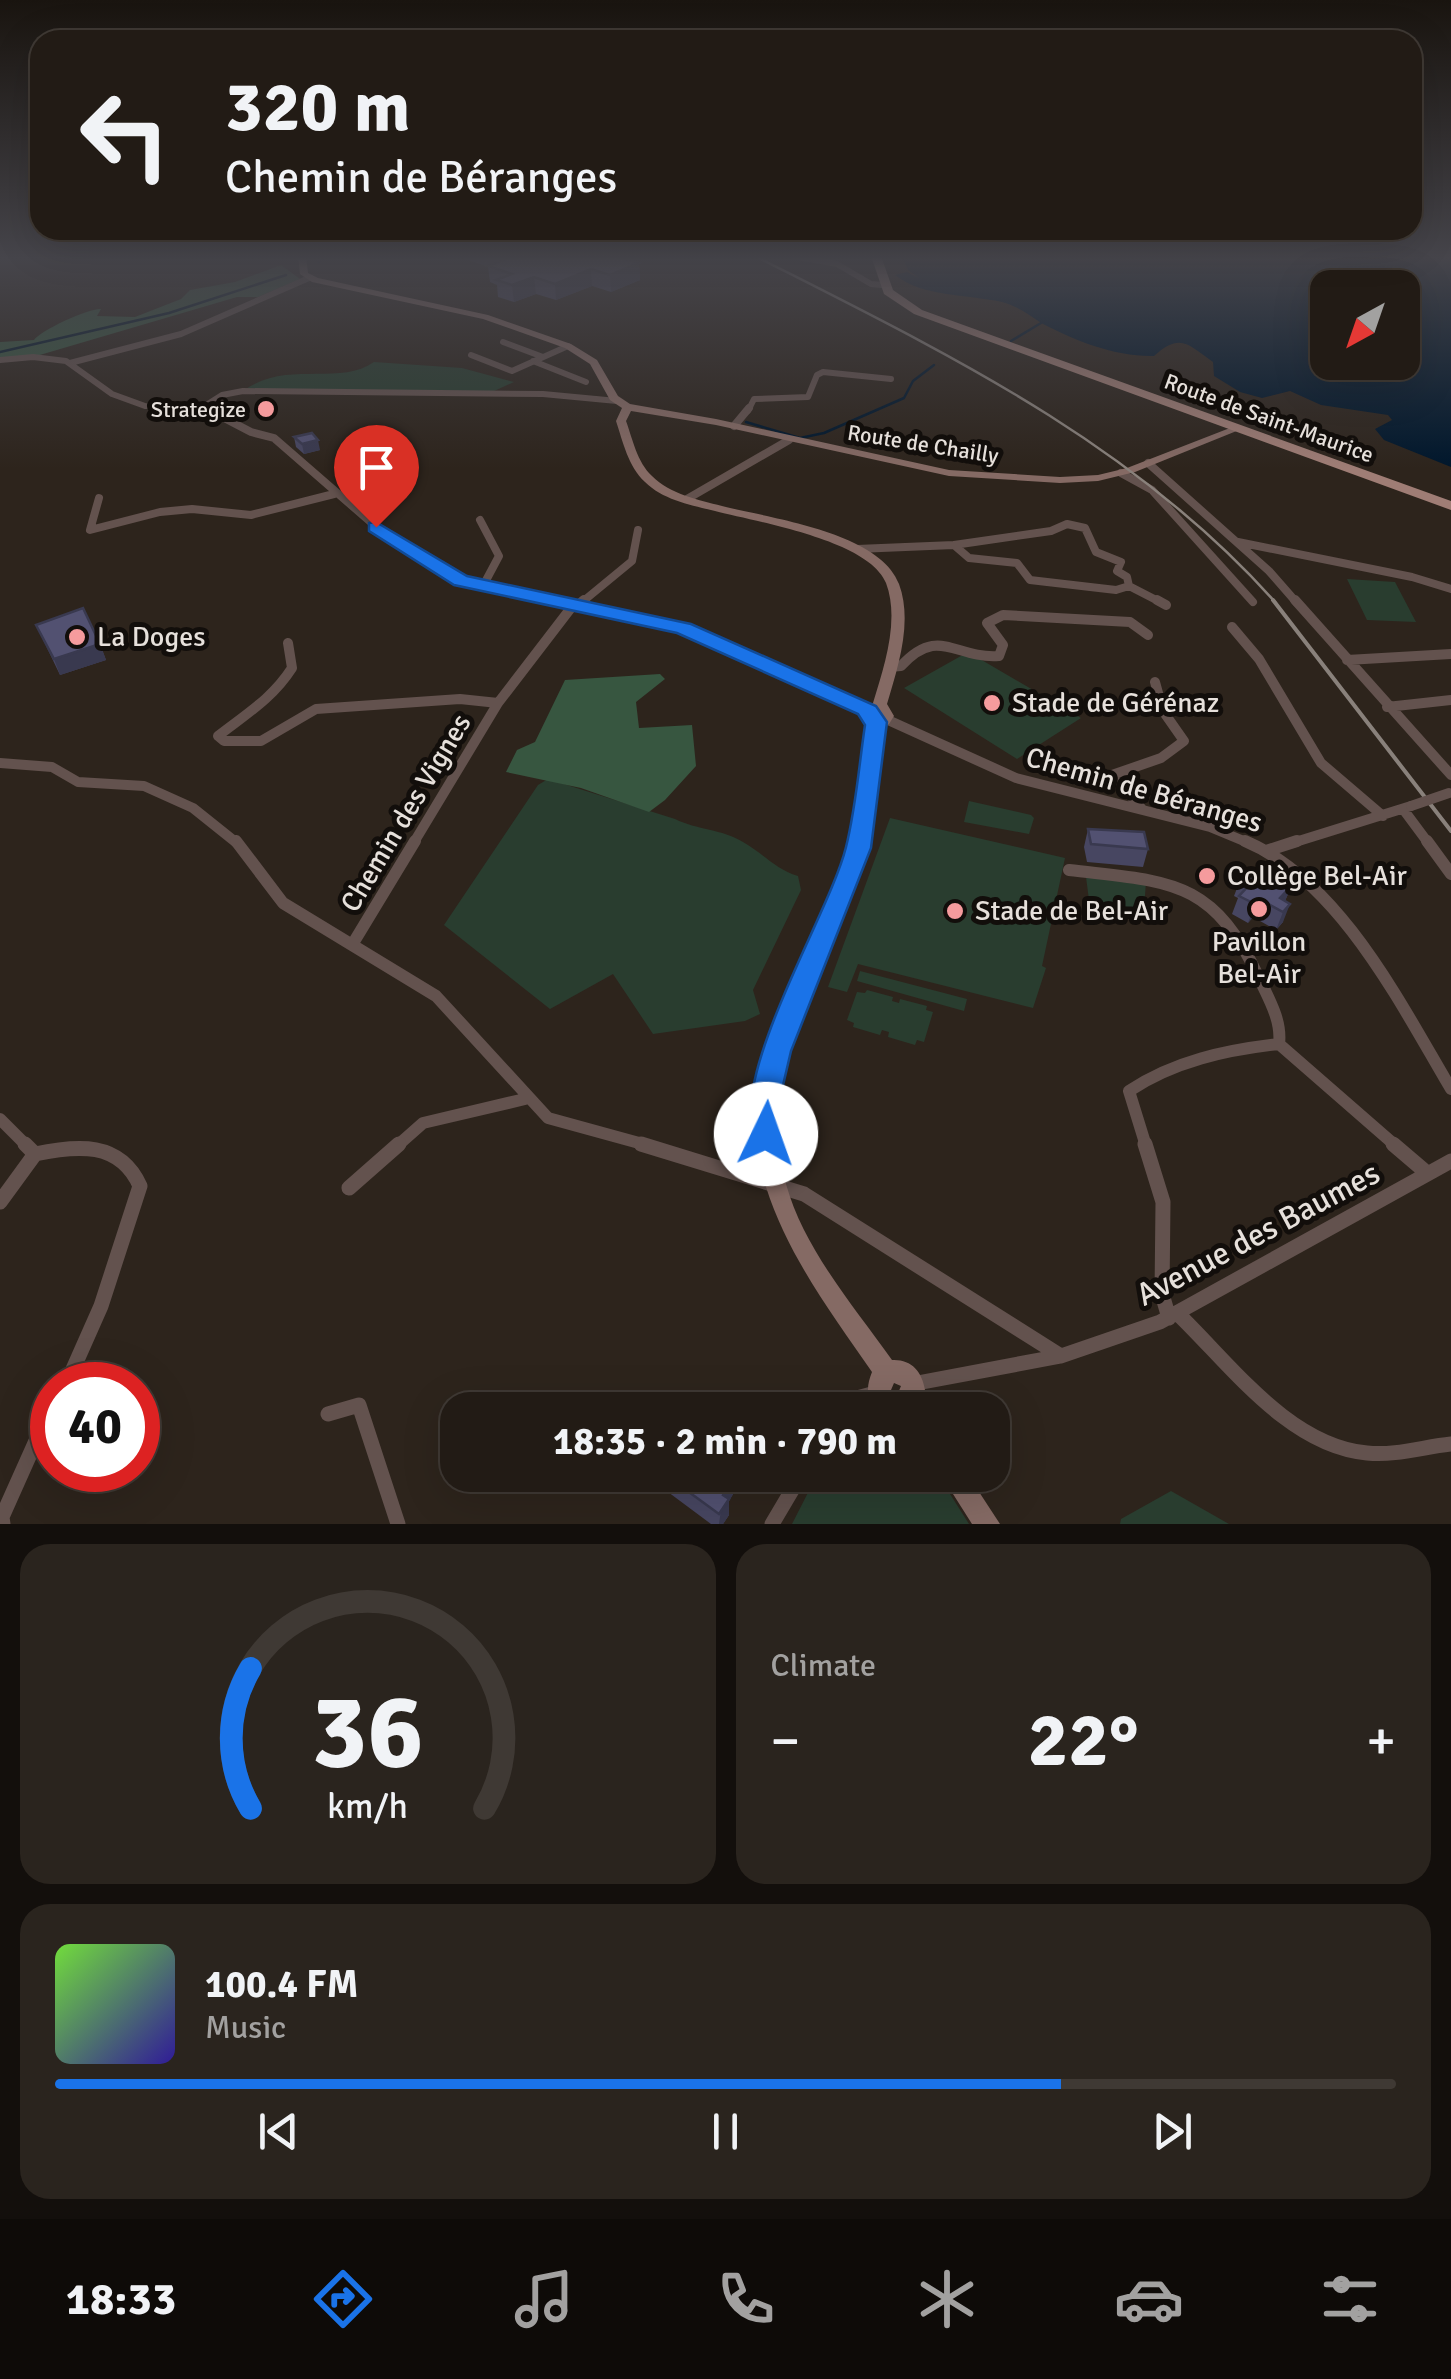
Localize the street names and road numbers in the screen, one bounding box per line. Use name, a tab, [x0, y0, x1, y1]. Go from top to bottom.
street label: Route de Saint-Maurice	[1161, 368, 1377, 468]
street label: Route de Chailly	[846, 419, 1001, 469]
street label: Chemin des Vignes	[334, 708, 478, 918]
street label: Chemin de Béranges	[1022, 740, 1266, 840]
street label: Avenue des Baumes	[1130, 1153, 1386, 1315]

